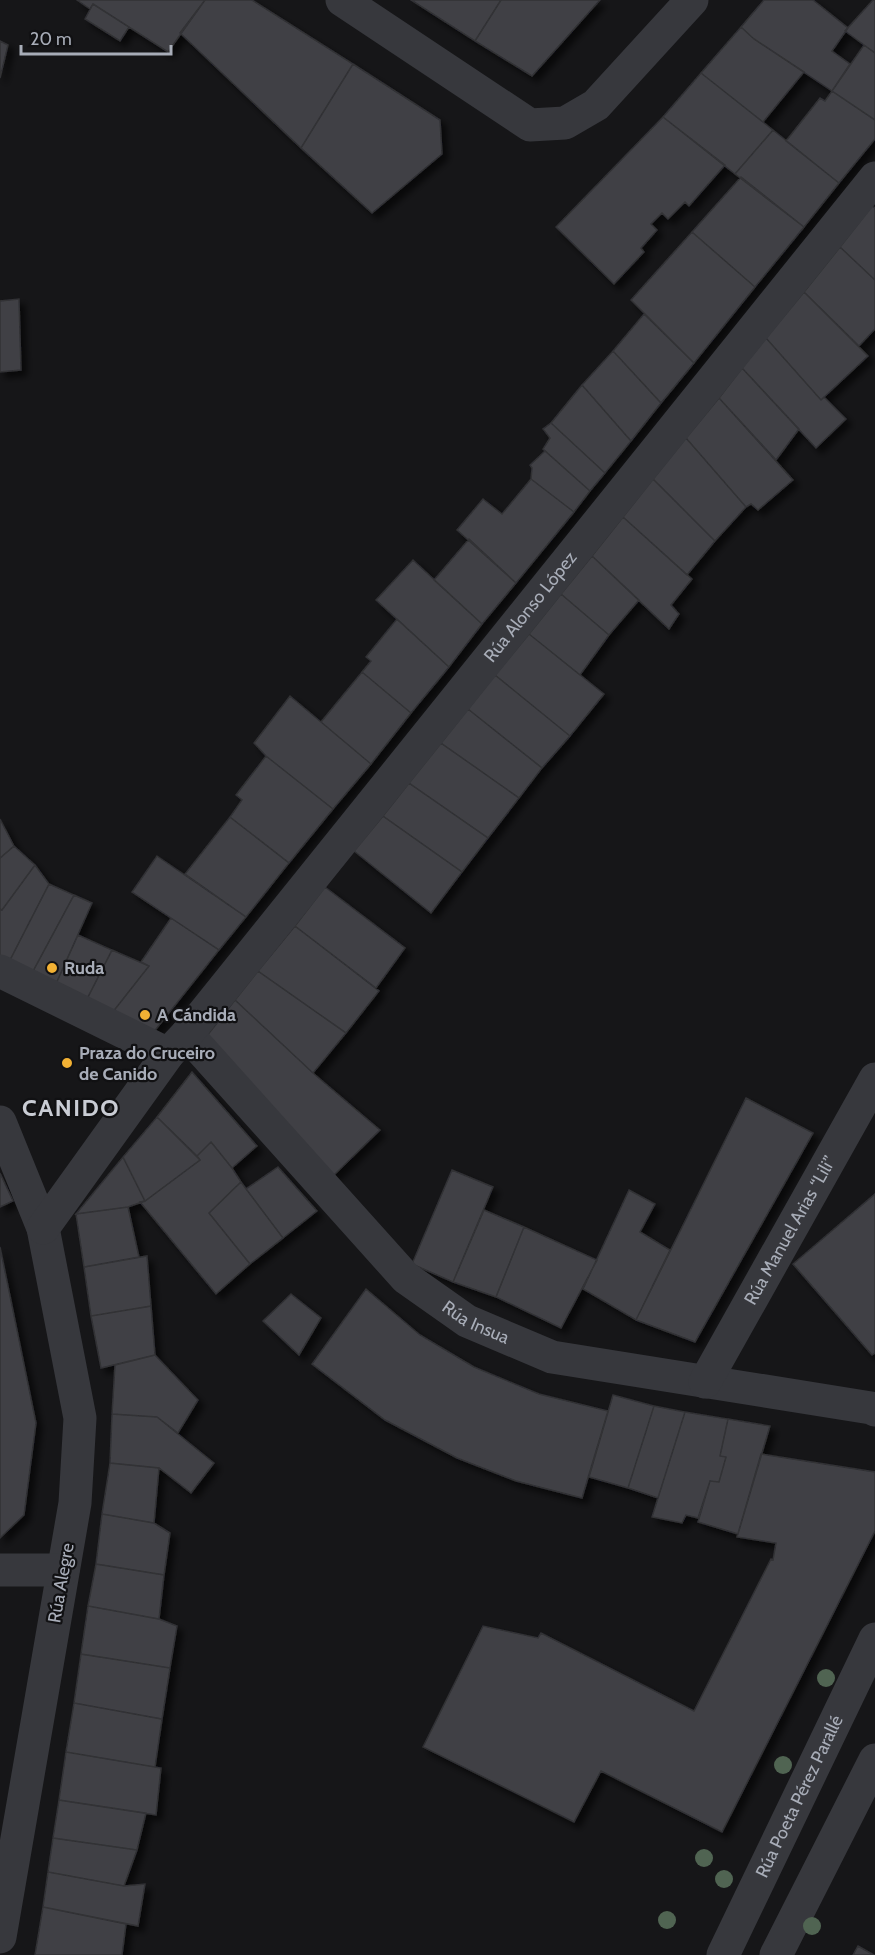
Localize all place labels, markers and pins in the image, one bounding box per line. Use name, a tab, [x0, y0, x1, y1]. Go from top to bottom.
place label: Ruda	[64, 957, 104, 979]
marker: Ruda	[45, 961, 59, 975]
place label: A Cándida	[157, 1004, 236, 1026]
marker: A Cándida	[138, 1008, 152, 1022]
place label: Praza do Cruceiro de Canido	[79, 1042, 215, 1085]
marker: Praza do Cruceiro de Canido	[60, 1056, 74, 1070]

